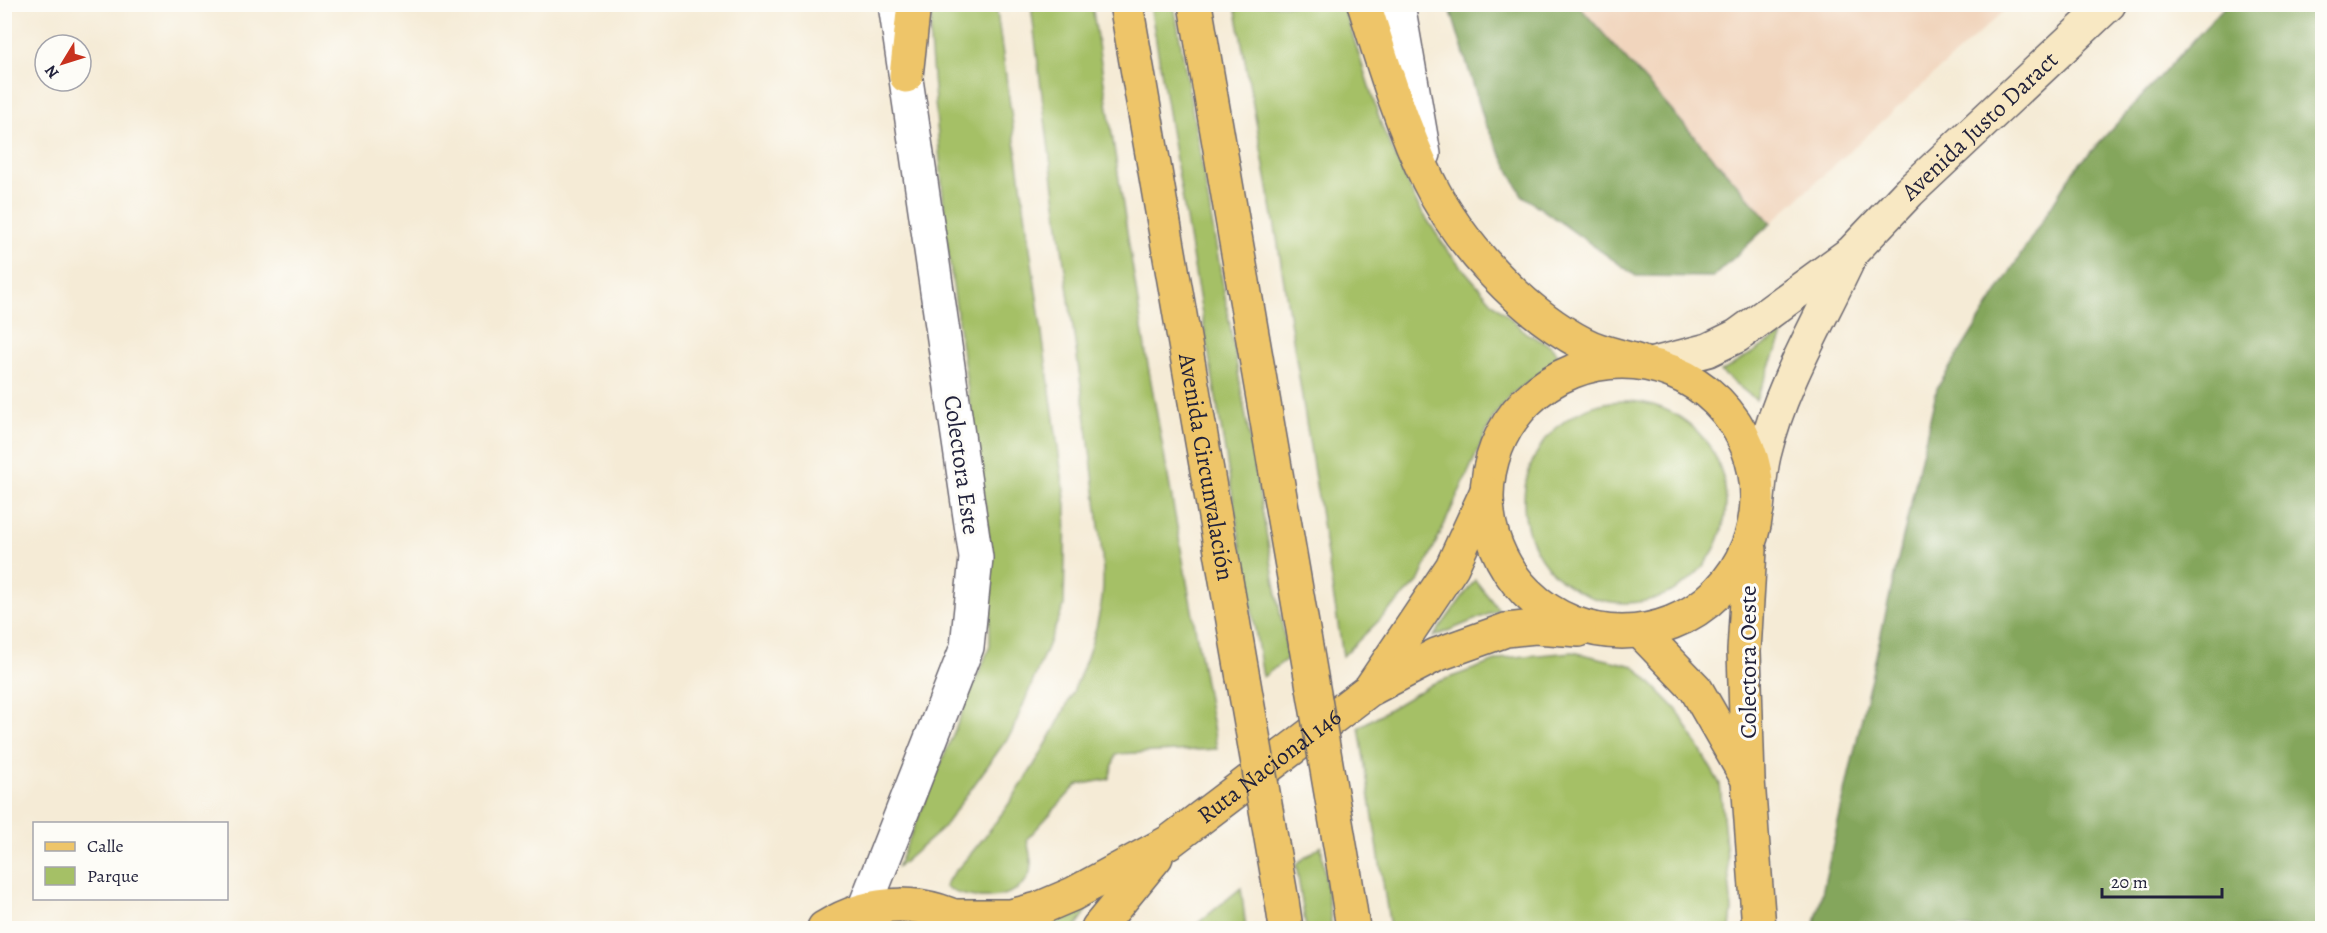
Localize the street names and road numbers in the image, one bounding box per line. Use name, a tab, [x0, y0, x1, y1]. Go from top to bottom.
street label: Avenida Justo Daract	[1894, 44, 2065, 208]
street label: Avenida Circunvalación	[1171, 350, 1242, 583]
street label: Colectora Este	[936, 393, 988, 537]
street label: Colectora Oeste	[1732, 585, 1764, 739]
street label: Ruta Nacional 146	[1191, 701, 1348, 831]

